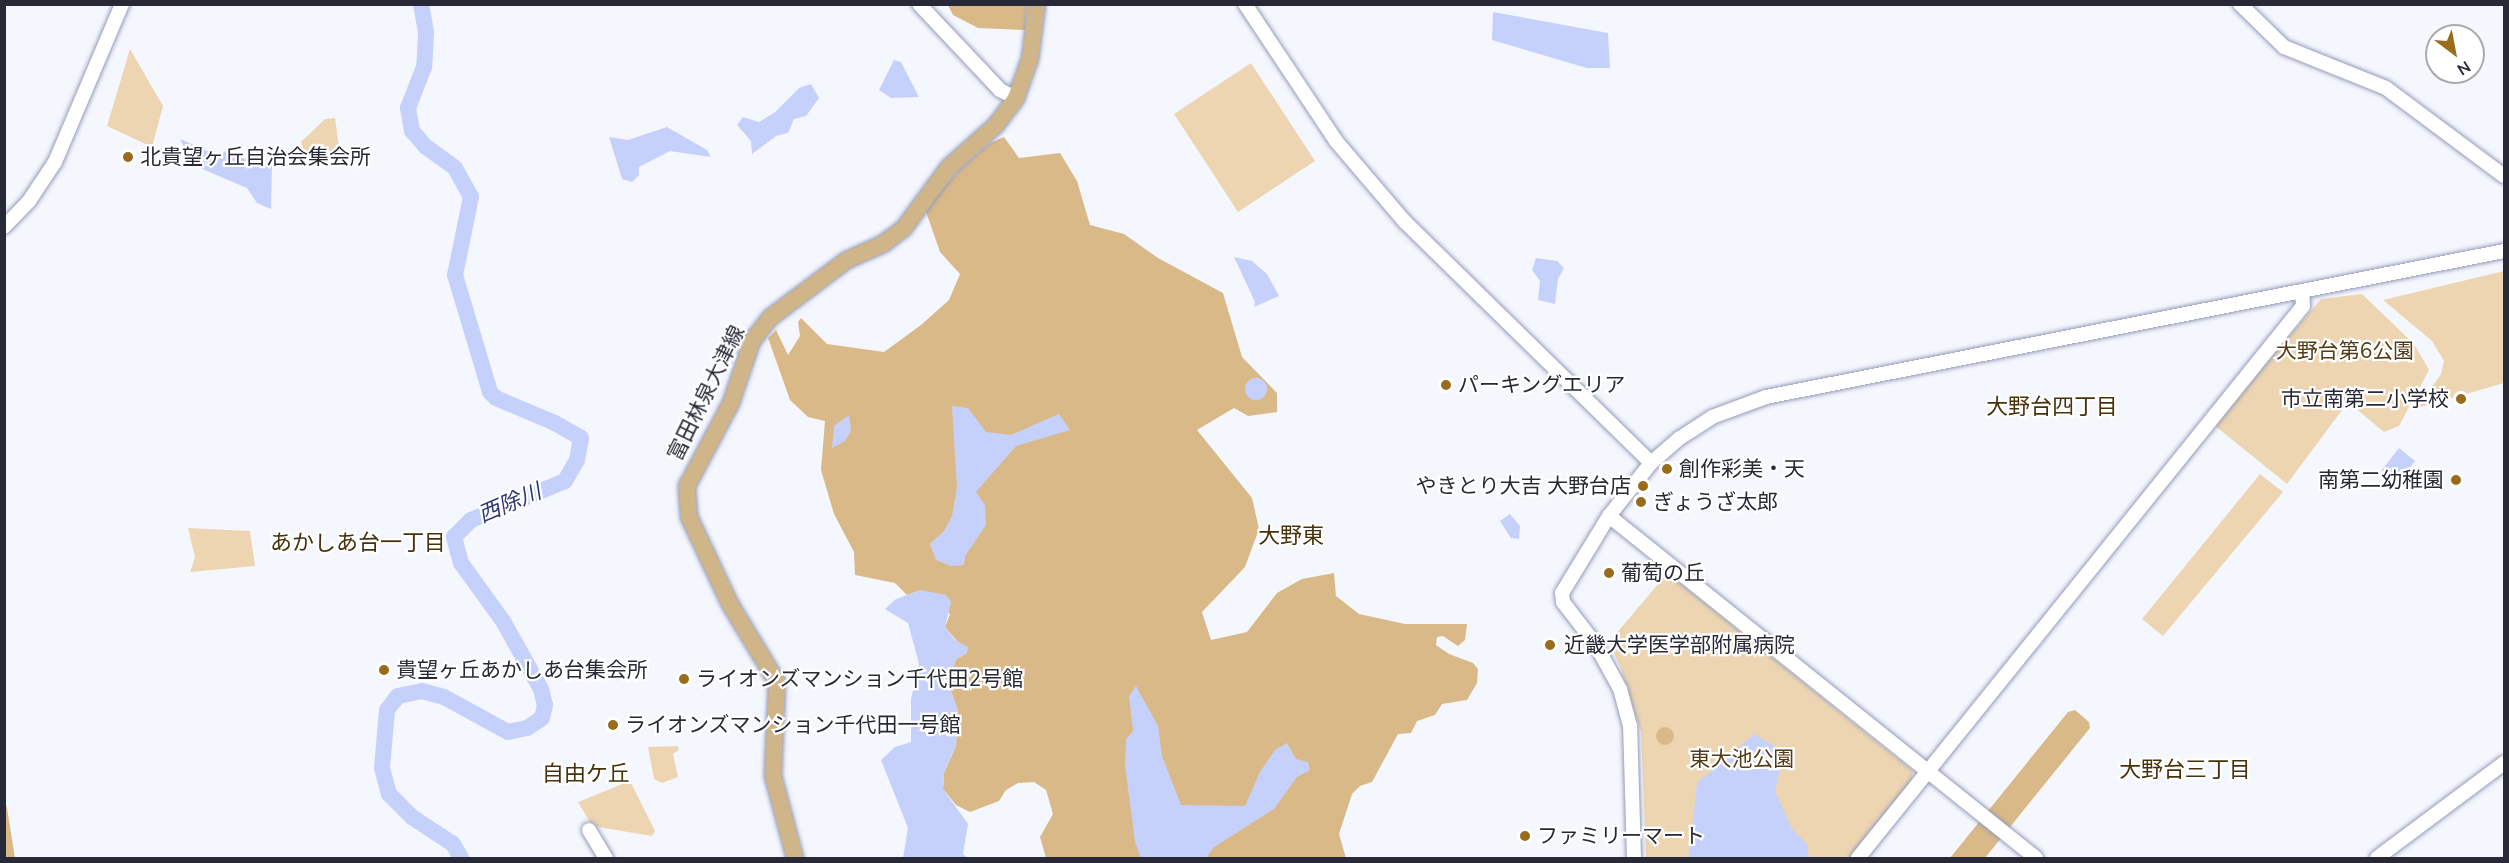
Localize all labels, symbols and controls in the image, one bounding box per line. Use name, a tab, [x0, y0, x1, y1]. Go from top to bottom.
north arrow	[2425, 24, 2485, 84]
text: N	[2453, 55, 2474, 80]
place label: 北貴望ヶ丘自治会集会所	[140, 144, 371, 170]
marker: 北貴望ヶ丘自治会集会所	[121, 150, 135, 164]
street label: 富田林泉大津線	[662, 321, 750, 465]
park label: 大野台第6公園	[2276, 338, 2414, 364]
place label: パーキングエリア	[1458, 372, 1626, 398]
marker: パーキングエリア	[1439, 378, 1453, 392]
place label: 市立南第二小学校	[2281, 386, 2449, 412]
marker: 市立南第二小学校	[2454, 392, 2468, 406]
district label: 大野台四丁目	[1986, 395, 2118, 421]
place label: 創作彩美・天	[1679, 456, 1805, 482]
marker: 創作彩美・天	[1660, 462, 1674, 476]
place label: 南第二幼稚園	[2318, 467, 2444, 493]
place label: やきとり大吉 大野台店	[1416, 473, 1631, 499]
marker: 南第二幼稚園	[2449, 473, 2463, 487]
water label: 西除川	[474, 479, 546, 529]
marker: やきとり大吉 大野台店	[1636, 479, 1650, 493]
place label: ぎょうざ太郎	[1653, 489, 1779, 515]
marker: ぎょうざ太郎	[1634, 495, 1648, 509]
district label: 大野東	[1258, 524, 1324, 550]
district label: あかしあ台一丁目	[270, 531, 446, 557]
place label: 葡萄の丘	[1621, 560, 1705, 586]
marker: 葡萄の丘	[1602, 566, 1616, 580]
place label: 近畿大学医学部附属病院	[1564, 632, 1795, 658]
marker: 近畿大学医学部附属病院	[1541, 636, 1559, 654]
place label: 貴望ヶ丘あかしあ台集会所	[396, 657, 648, 683]
marker: 貴望ヶ丘あかしあ台集会所	[377, 663, 391, 677]
place label: ライオンズマンション千代田2号館	[696, 666, 1024, 692]
marker: ライオンズマンション千代田2号館	[677, 672, 691, 686]
place label: ライオンズマンション千代田一号館	[625, 712, 961, 738]
marker: ライオンズマンション千代田一号館	[606, 718, 620, 732]
park label: 東大池公園	[1690, 746, 1794, 772]
district label: 大野台三丁目	[2119, 758, 2251, 784]
district label: 自由ケ丘	[542, 762, 630, 788]
place label: ファミリーマート	[1537, 823, 1705, 849]
marker: ファミリーマート	[1518, 829, 1532, 843]

